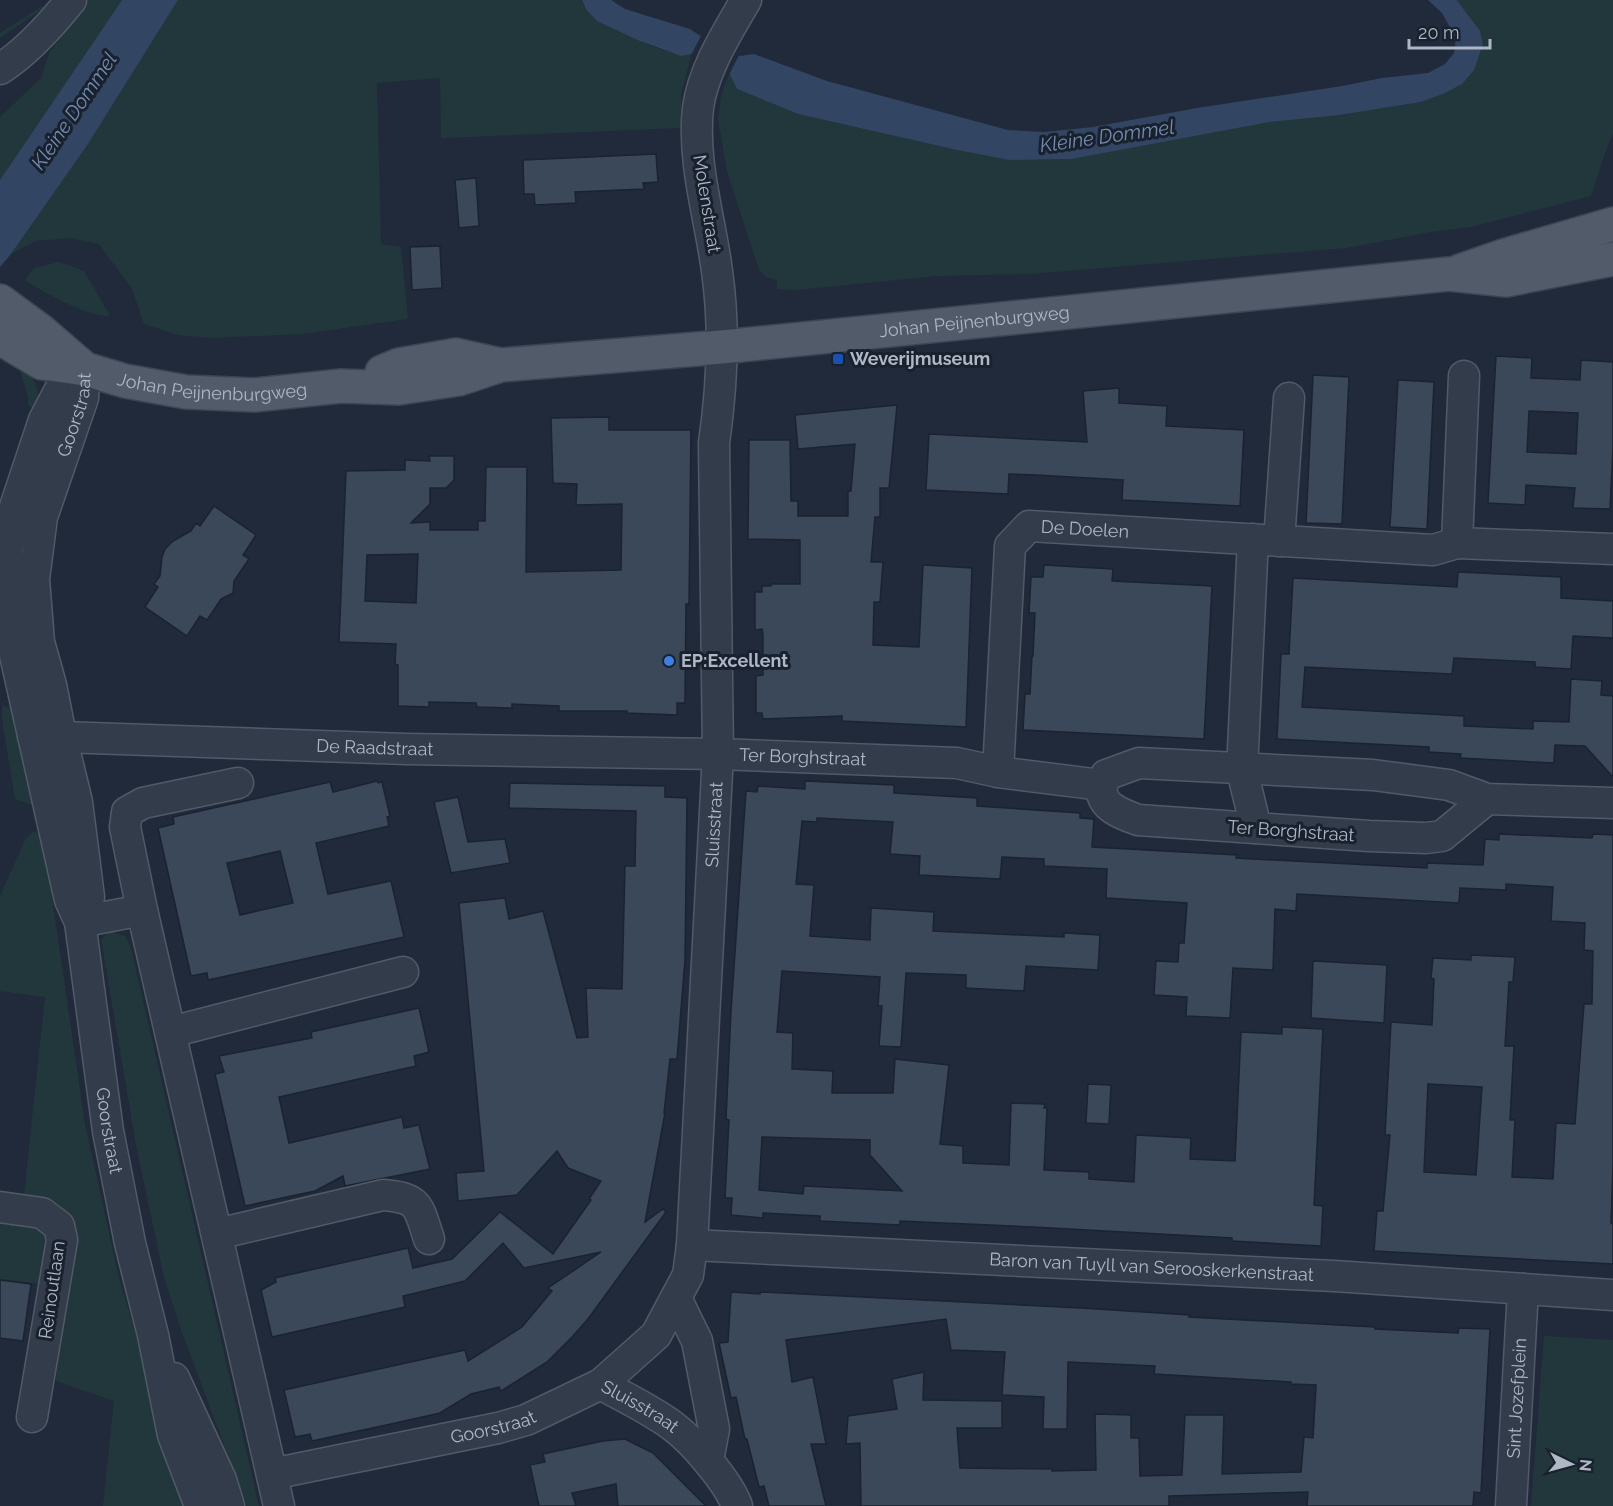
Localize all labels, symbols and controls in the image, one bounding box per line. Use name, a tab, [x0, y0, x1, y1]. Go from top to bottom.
scale bar	[1409, 12, 1490, 50]
text: 20 m	[1418, 22, 1460, 43]
water label: Kleine Dommel	[26, 48, 122, 174]
water label: Kleine Dommel	[1038, 115, 1176, 157]
street label: Molenstraat	[689, 153, 726, 254]
street label: Johan Peijnenburgweg	[878, 301, 1070, 341]
place label: Weverijmuseum	[850, 348, 990, 369]
marker: Weverijmuseum	[831, 352, 845, 366]
street label: Johan Peijnenburgweg	[115, 368, 308, 405]
street label: Goorstraat	[52, 372, 95, 460]
street label: De Doelen	[1040, 516, 1130, 542]
place label: EP:Excellent	[681, 650, 788, 671]
marker: EP:Excellent	[662, 654, 676, 668]
street label: De Raadstraat	[316, 735, 434, 759]
street label: Ter Borghstraat	[739, 744, 867, 770]
street label: Sluisstraat	[701, 781, 727, 868]
street label: Ter Borghstraat	[1227, 816, 1355, 845]
street label: Goorstraat	[92, 1086, 127, 1175]
street label: Reinoutlaan	[34, 1240, 69, 1340]
street label: Baron van Tuyll van Serooskerkenstraat	[989, 1248, 1314, 1285]
street label: Sint Jozefplein	[1503, 1337, 1530, 1459]
street label: Sluisstraat	[598, 1375, 683, 1437]
street label: Goorstraat	[449, 1406, 539, 1447]
north arrow	[1541, 1434, 1601, 1494]
text: N	[1575, 1458, 1595, 1472]

